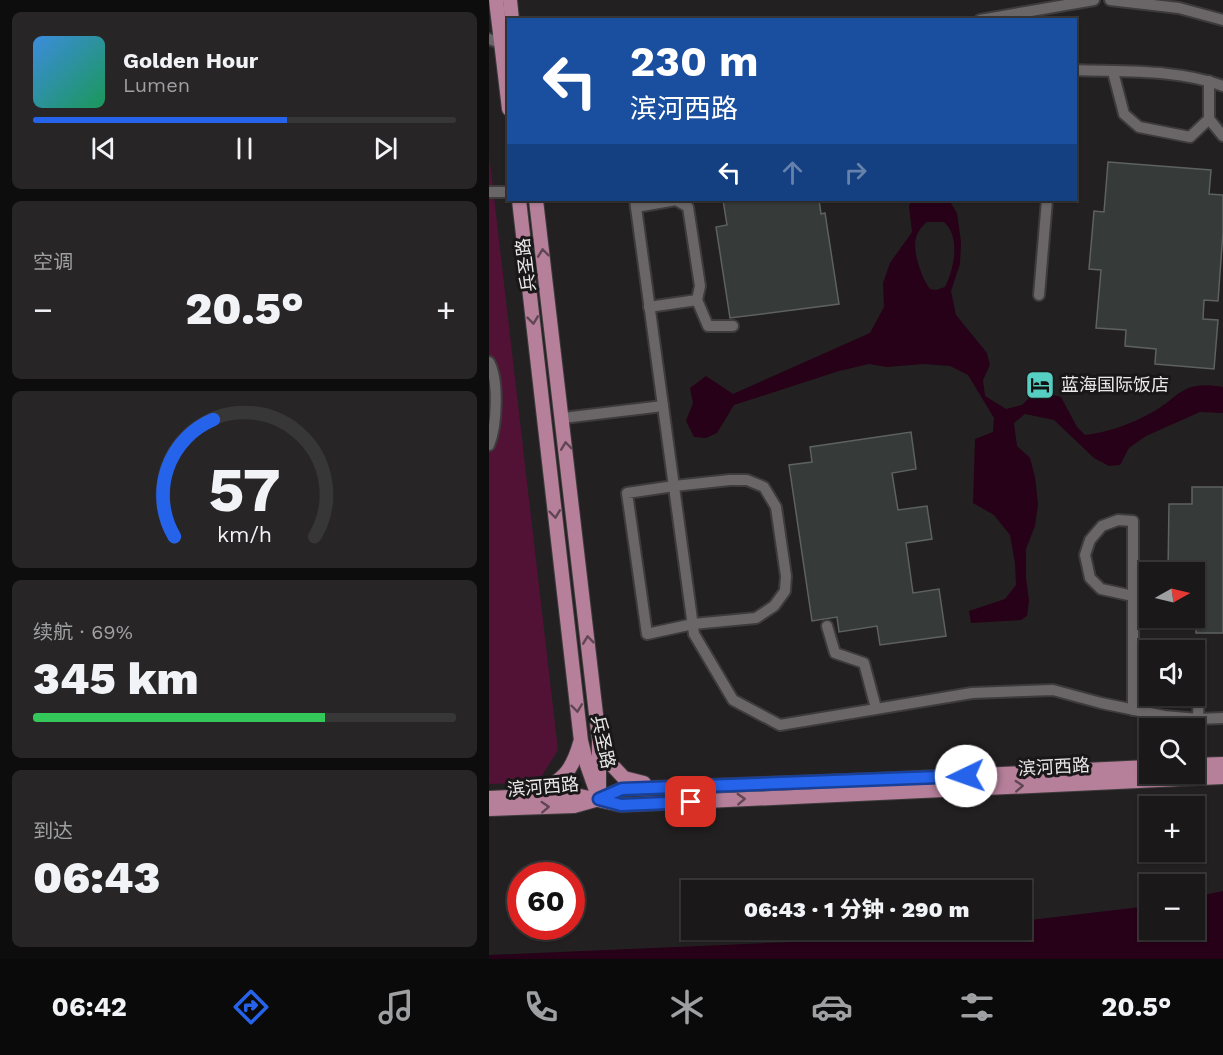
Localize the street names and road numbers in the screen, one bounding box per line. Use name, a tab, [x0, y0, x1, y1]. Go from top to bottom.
street label: 兵圣路	[512, 237, 539, 293]
street label: 兵圣路	[588, 713, 619, 770]
street label: 滨河西路	[1017, 754, 1090, 779]
street label: 滨河西路	[506, 773, 580, 800]

